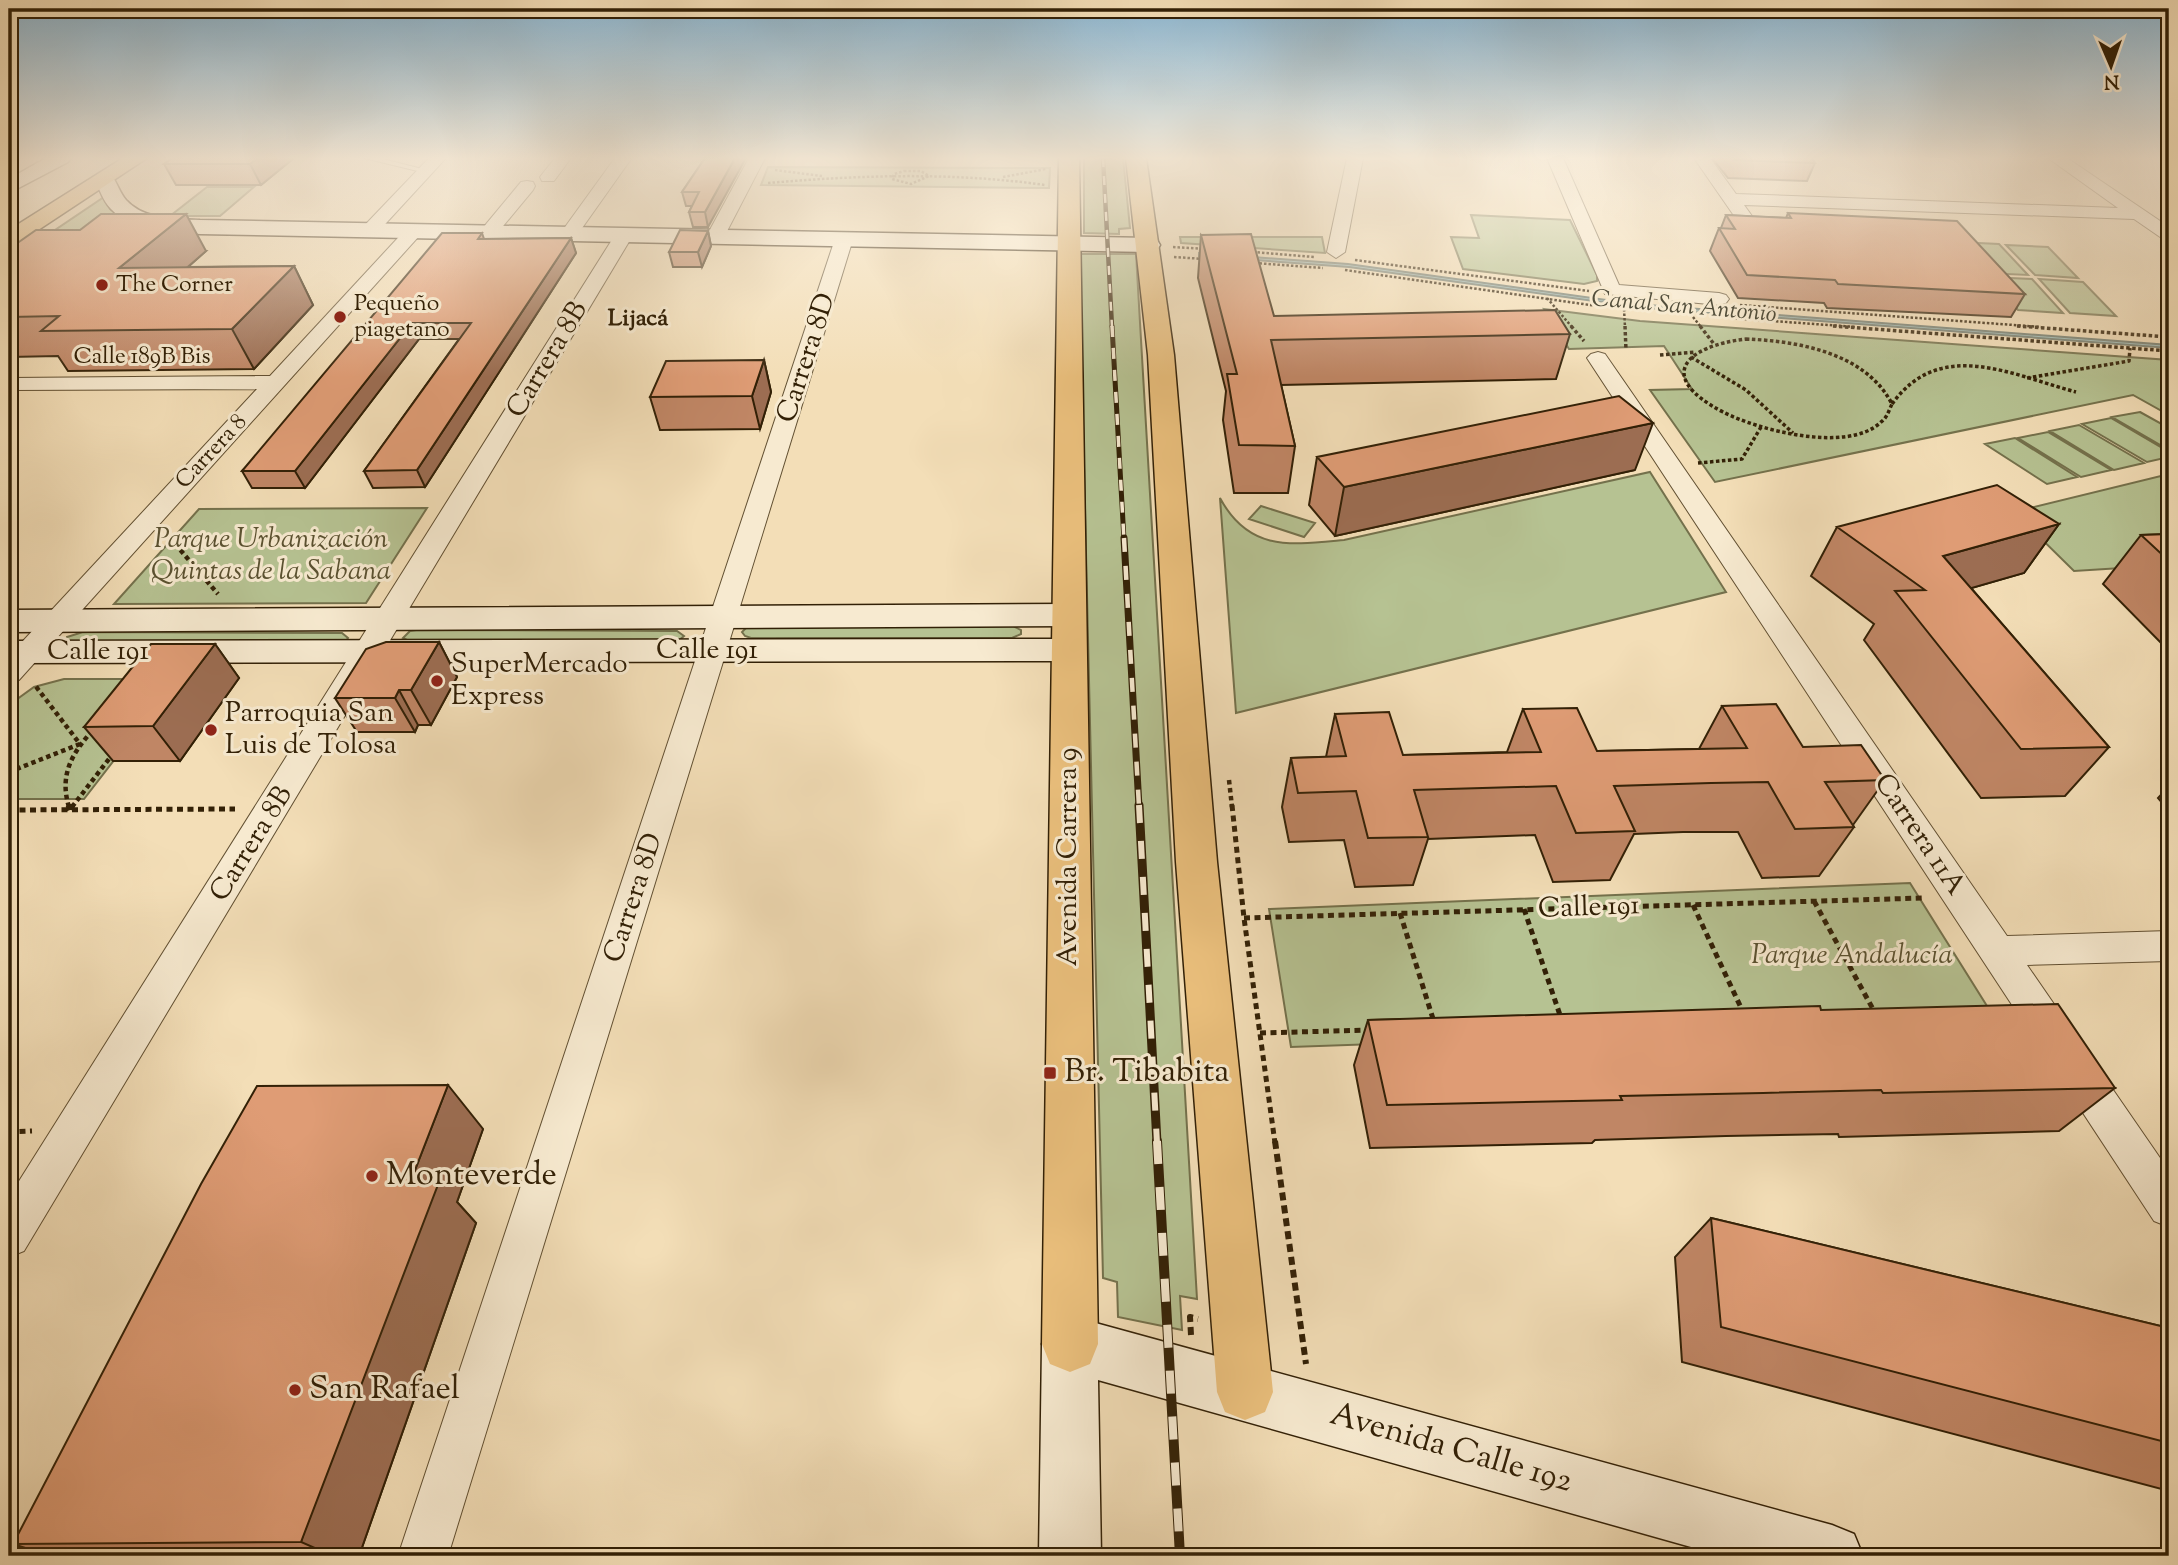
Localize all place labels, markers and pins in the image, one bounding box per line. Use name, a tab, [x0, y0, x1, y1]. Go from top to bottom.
place label: The Corner	[116, 269, 233, 302]
marker: The Corner	[94, 277, 110, 293]
place label: Pequeño piagetano	[354, 288, 450, 347]
marker: Pequeño piagetano	[332, 309, 348, 325]
place label: SuperMercado Express	[451, 645, 628, 717]
marker: SuperMercado Express	[429, 673, 445, 689]
place label: Parroquia San Luis de Tolosa	[225, 694, 397, 766]
marker: Parroquia San Luis de Tolosa	[203, 722, 219, 738]
place label: Br. Tibabita	[1064, 1049, 1230, 1097]
marker: Br. Tibabita	[1042, 1065, 1058, 1081]
place label: Monteverde	[386, 1152, 557, 1200]
marker: Monteverde	[364, 1168, 380, 1184]
place label: San Rafael	[309, 1366, 460, 1414]
marker: San Rafael	[287, 1382, 303, 1398]

